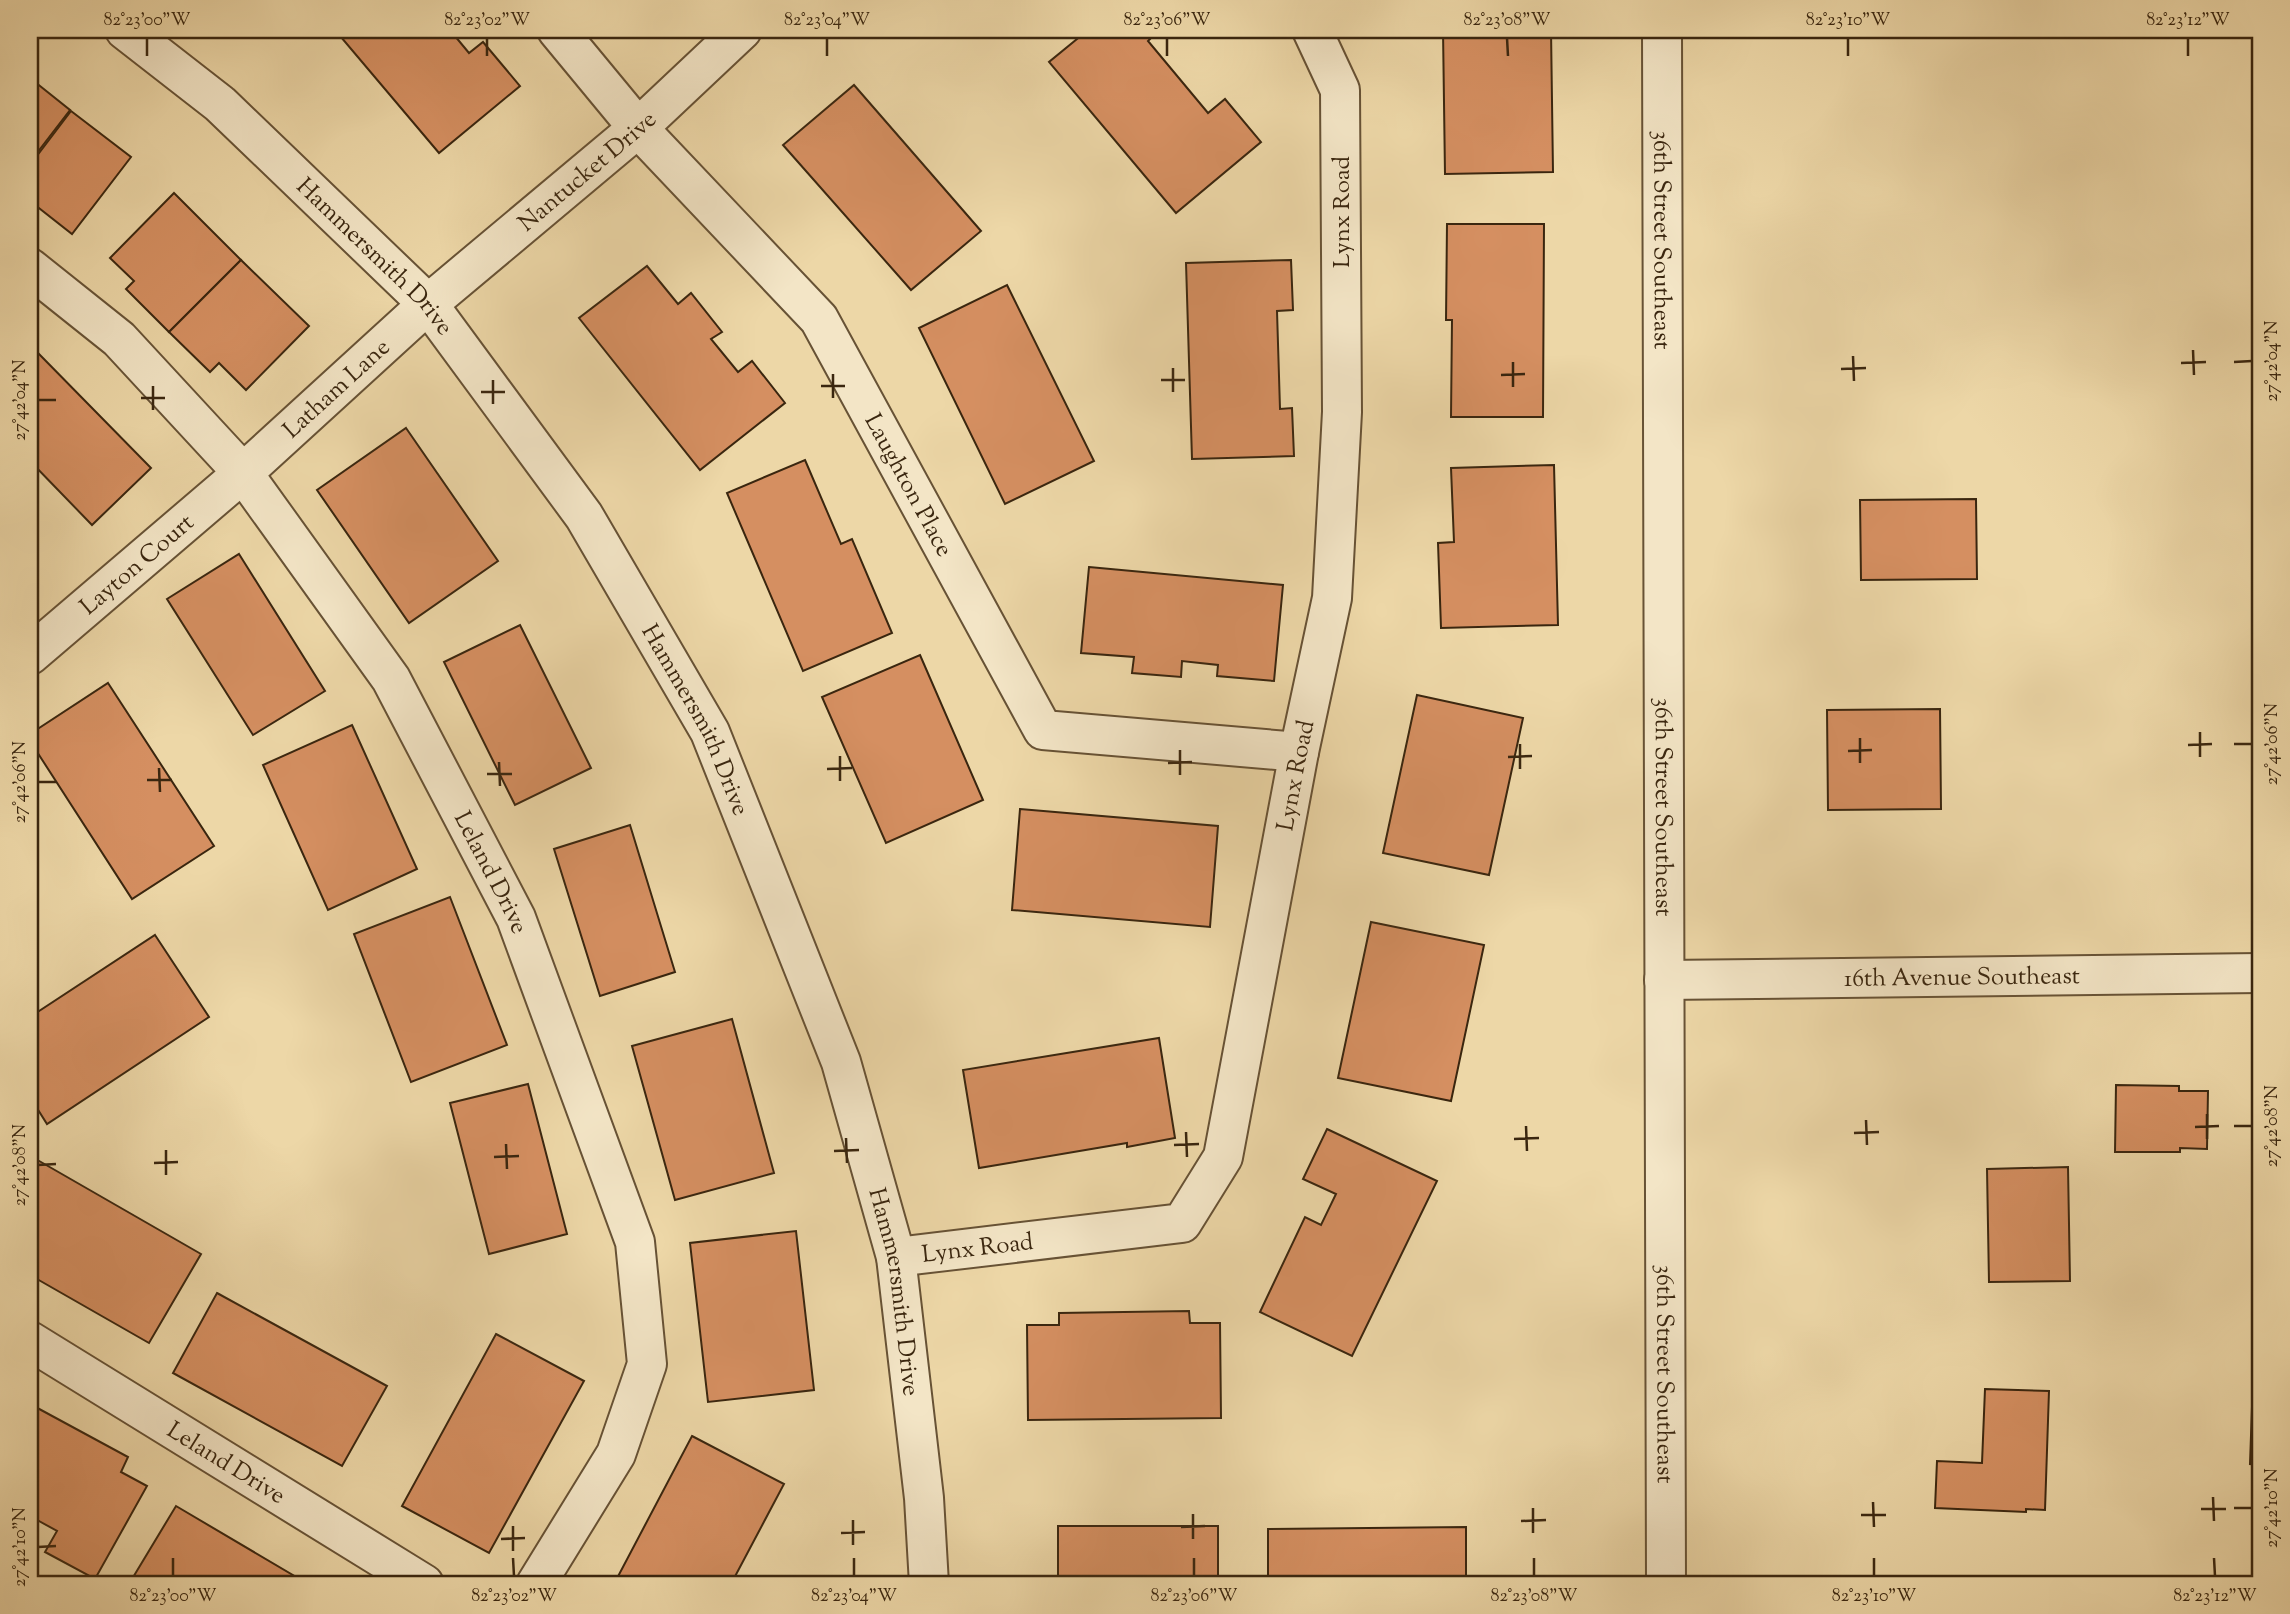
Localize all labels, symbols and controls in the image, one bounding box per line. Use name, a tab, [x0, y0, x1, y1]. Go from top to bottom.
text: 82°23'00"W	[104, 8, 190, 34]
text: 82°23'02"W	[444, 8, 530, 34]
text: 82°23'04"W	[784, 8, 870, 34]
text: 82°23'06"W	[1124, 8, 1210, 34]
text: 82°23'08"W	[1464, 8, 1550, 34]
text: 82°23'10"W	[1806, 8, 1890, 34]
text: 82°23'12"W	[2146, 8, 2230, 34]
street label: Nantucket Drive	[511, 104, 665, 241]
street label: 36th Street Southeast	[1643, 130, 1678, 350]
street label: Lynx Road	[1326, 156, 1360, 268]
street label: Hammersmith Drive	[288, 171, 461, 343]
text: 27°42'04"N	[2260, 320, 2286, 402]
street label: Latham Lane	[276, 332, 398, 447]
text: 27°42'04"N	[8, 359, 34, 441]
street label: Laughton Place	[855, 408, 960, 563]
street label: Layton Court	[73, 507, 202, 624]
street label: Hammersmith Drive	[632, 618, 756, 821]
street label: 36th Street Southeast	[1645, 697, 1679, 917]
text: 27°42'06"N	[2260, 703, 2286, 785]
street label: Lynx Road	[1270, 717, 1324, 834]
text: 27°42'06"N	[8, 741, 34, 823]
street label: Leland Drive	[444, 806, 535, 939]
street label: 16th Avenue Southeast	[1844, 960, 2080, 997]
text: 27°42'08"N	[2260, 1085, 2286, 1167]
text: 27°42'08"N	[8, 1124, 34, 1206]
street label: Hammersmith Drive	[858, 1184, 927, 1398]
street label: Lynx Road	[920, 1226, 1036, 1273]
street label: 36th Street Southeast	[1646, 1264, 1681, 1484]
street label: Leland Drive	[160, 1414, 291, 1514]
text: 27°42'10"N	[2260, 1468, 2286, 1548]
text: 27°42'10"N	[8, 1507, 34, 1587]
text: 82°23'00"W	[130, 1584, 216, 1610]
text: 82°23'02"W	[471, 1584, 557, 1610]
text: 82°23'04"W	[811, 1584, 897, 1610]
text: 82°23'06"W	[1151, 1584, 1237, 1610]
text: 82°23'08"W	[1491, 1584, 1577, 1610]
text: 82°23'10"W	[1832, 1584, 1916, 1610]
text: 82°23'12"W	[2173, 1584, 2257, 1610]

